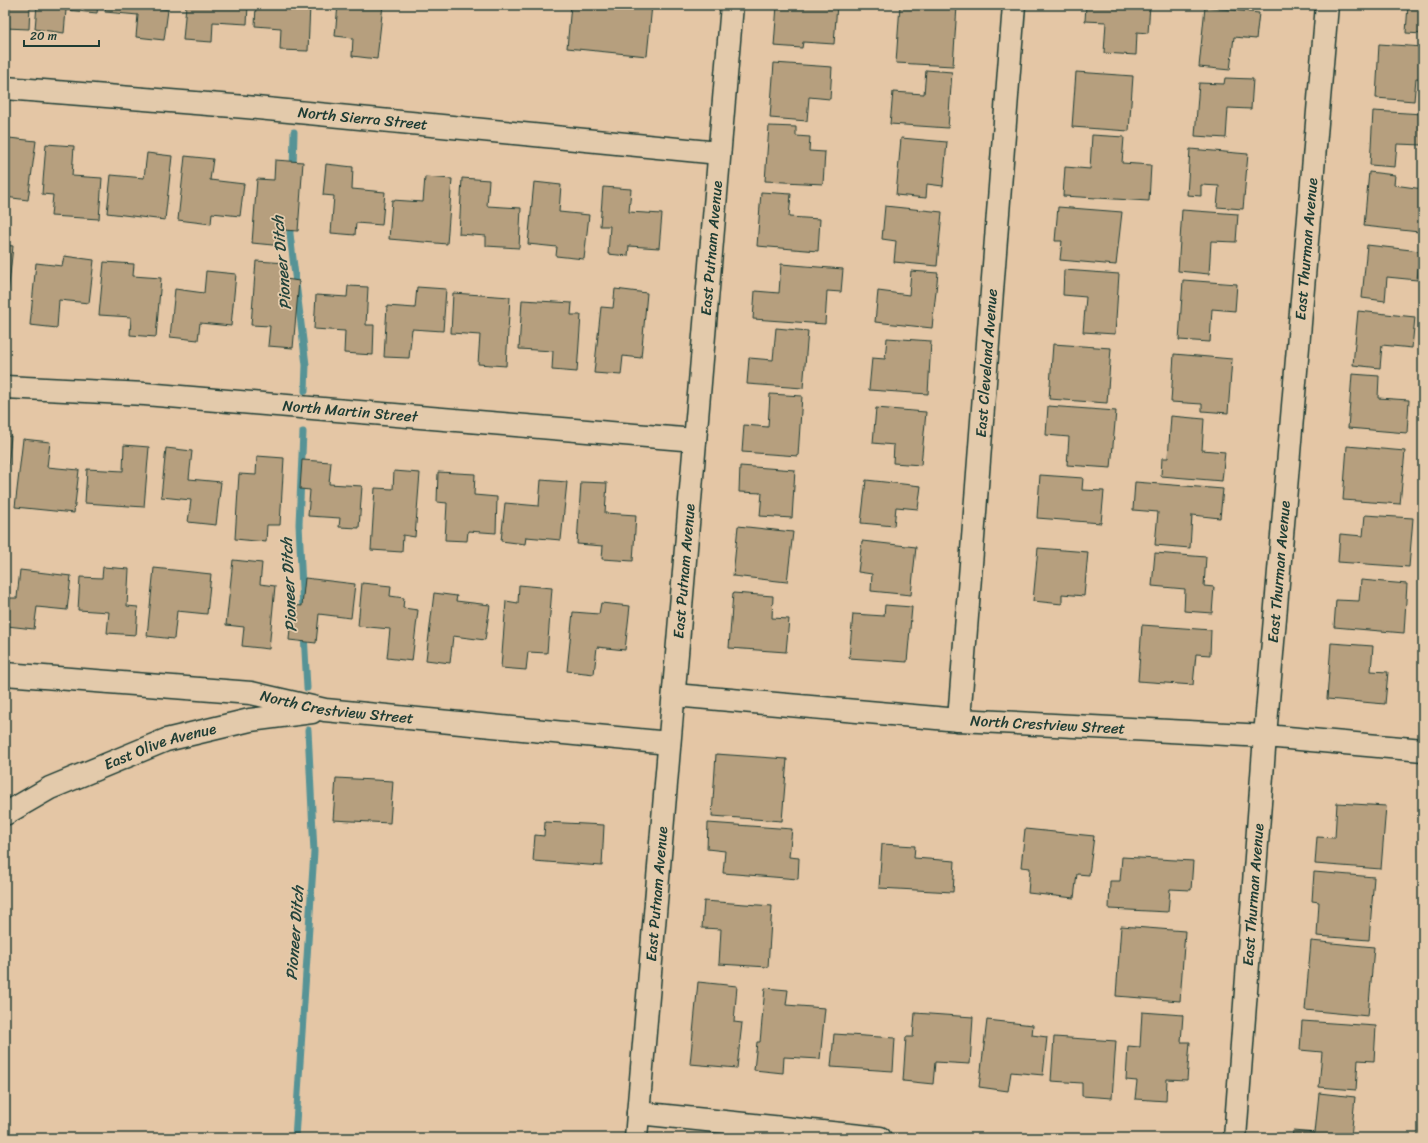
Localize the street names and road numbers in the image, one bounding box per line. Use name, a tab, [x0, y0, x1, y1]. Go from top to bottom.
street label: North Sierra Street	[297, 99, 429, 138]
street label: East Thurman Avenue	[1287, 177, 1325, 321]
street label: East Putnam Avenue	[693, 180, 730, 317]
street label: East Cleveland Avenue	[968, 287, 1005, 438]
street label: North Martin Street	[282, 393, 420, 430]
street label: East Thurman Avenue	[1260, 500, 1298, 644]
street label: East Putnam Avenue	[665, 502, 703, 640]
street label: North Crestview Street	[258, 683, 415, 731]
street label: North Crestview Street	[970, 708, 1126, 742]
street label: East Olive Avenue	[100, 715, 219, 777]
street label: East Thurman Avenue	[1235, 823, 1271, 967]
street label: East Putnam Avenue	[638, 825, 675, 962]

